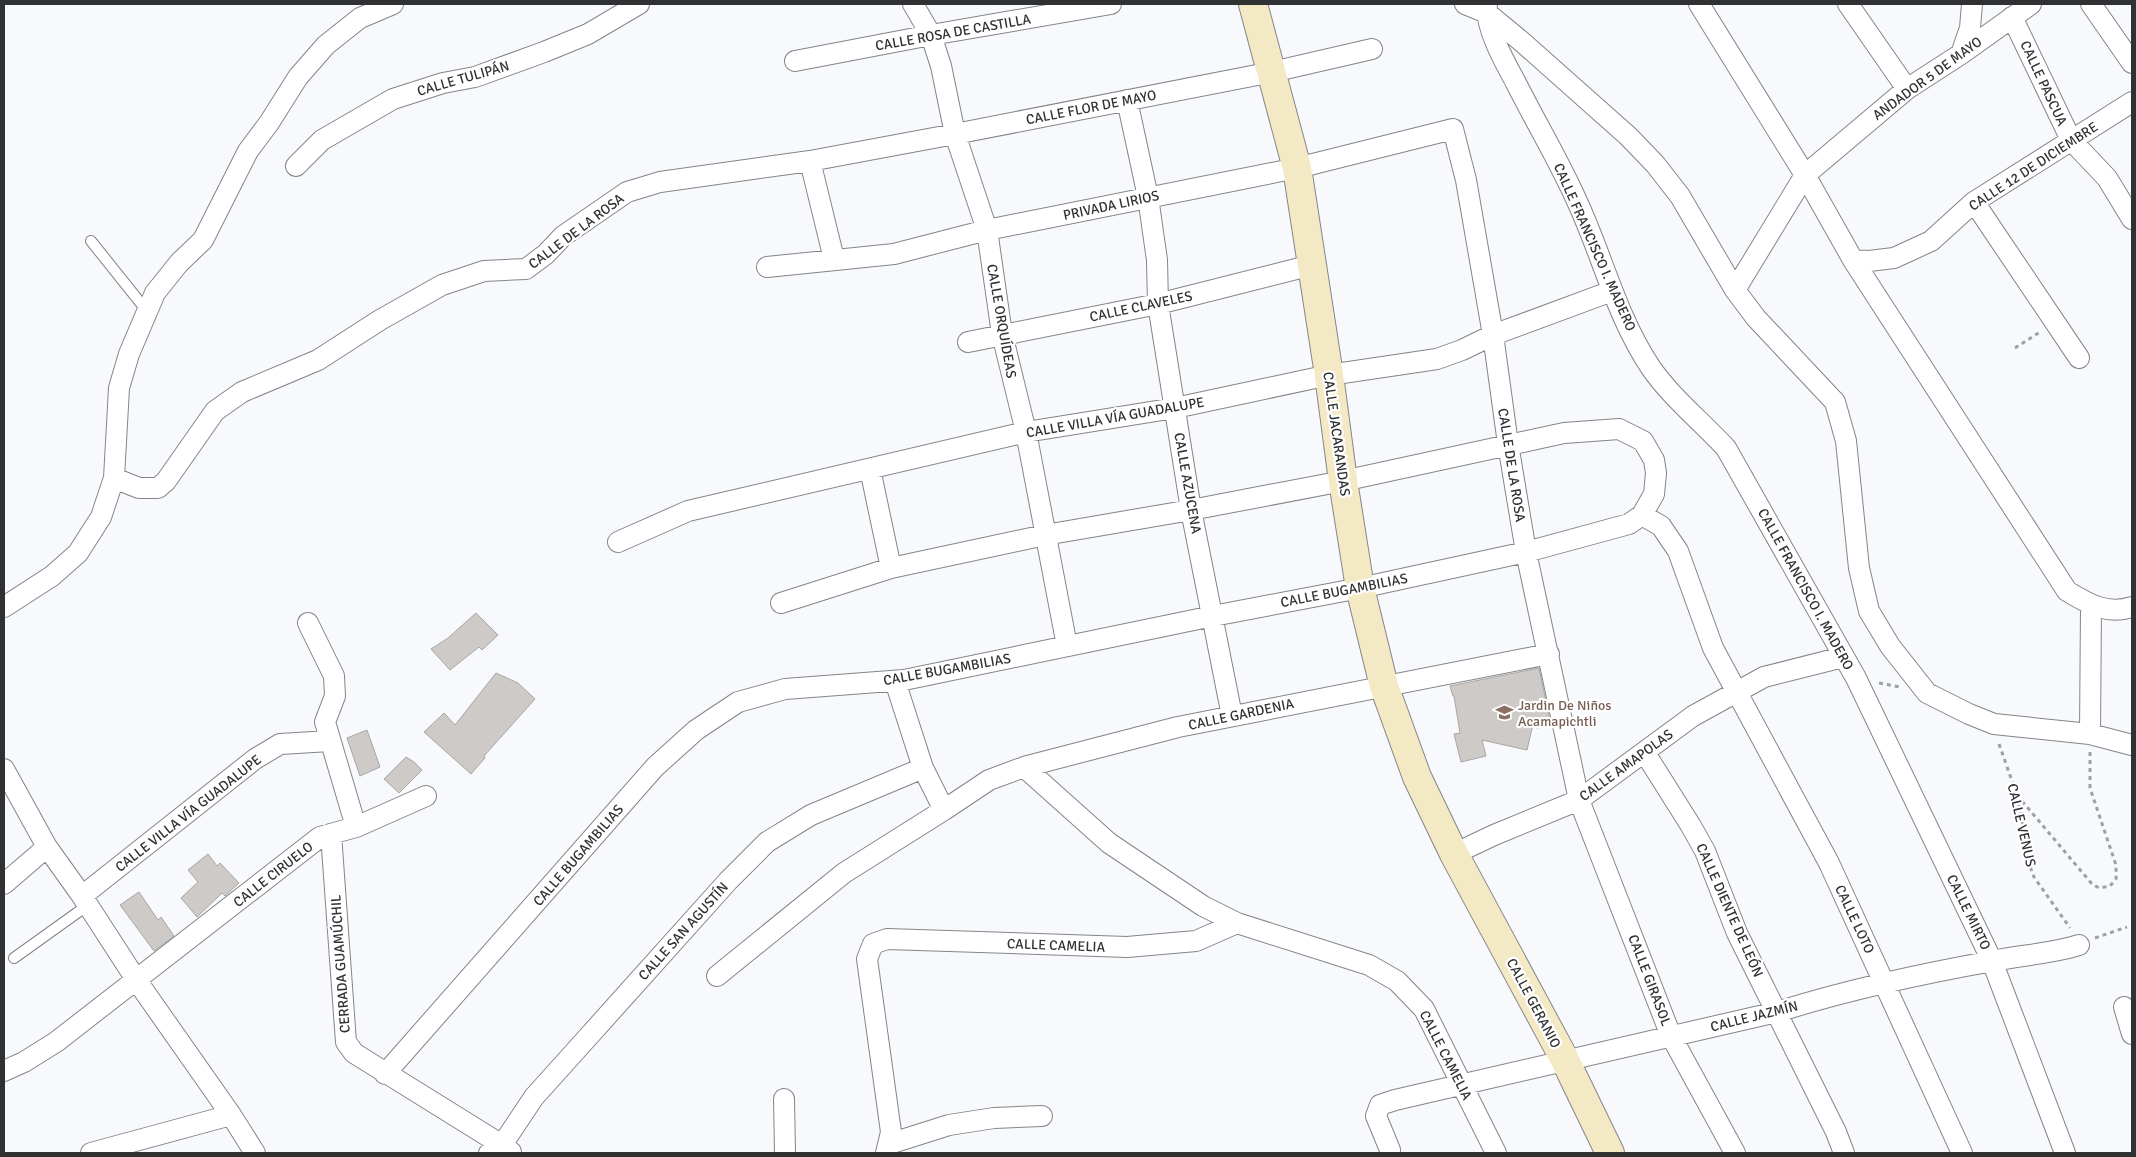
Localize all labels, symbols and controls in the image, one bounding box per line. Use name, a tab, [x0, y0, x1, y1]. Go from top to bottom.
street label: CALLE ROSA DE CASTILLA	[874, 10, 1033, 55]
street label: ANDADOR 5 DE MAYO	[1869, 33, 1985, 124]
street label: CALLE PASCUA	[2016, 38, 2071, 129]
street label: CALLE TULIPÁN	[415, 57, 511, 100]
street label: CALLE FLOR DE MAYO	[1024, 87, 1158, 128]
street label: CALLE 12 DE DICIEMBRE	[1966, 118, 2101, 215]
street label: CALLE FRANCISCO I. MADERO	[1550, 161, 1639, 334]
street label: PRIVADA LIRIOS	[1062, 187, 1161, 224]
street label: CALLE DE LA ROSA	[525, 190, 628, 273]
street label: CALLE ORQUÍDEAS	[983, 263, 1020, 380]
street label: CALLE CLAVELES	[1088, 287, 1194, 326]
street label: CALLE JACARANDAS	[1319, 371, 1354, 498]
street label: CALLE VILLA VÍA GUADALUPE	[1025, 393, 1206, 442]
street label: CALLE DE LA ROSA	[1494, 407, 1529, 524]
street label: CALLE AZUCENA	[1170, 431, 1205, 535]
street label: CALLE FRANCISCO I. MADERO	[1754, 505, 1857, 673]
street label: CALLE BUGAMBILIAS	[1279, 570, 1409, 611]
street label: CALLE BUGAMBILIAS	[882, 650, 1012, 689]
street label: CALLE GARDENIA	[1187, 695, 1296, 734]
place label: Jardin De Niños Acamapichtli	[1518, 697, 1611, 730]
school or university icon: Jardin De Niños Acamapichtli	[1494, 703, 1514, 723]
street label: CALLE AMAPOLAS	[1576, 726, 1677, 805]
street label: CALLE VILLA VÍA GUADALUPE	[112, 751, 265, 876]
street label: CALLE VENUS	[2004, 782, 2039, 869]
street label: CALLE BUGAMBILIAS	[530, 801, 627, 910]
street label: CALLE CIRUELO	[230, 838, 317, 911]
street label: CALLE DIENTE DE LEÓN	[1692, 841, 1767, 980]
street label: CALLE MIRTO	[1943, 872, 1994, 953]
street label: CALLE SAN AGUSTÍN	[635, 879, 732, 984]
street label: CALLE LOTO	[1831, 882, 1878, 956]
street label: CERRADA GUAMÚCHIL	[327, 894, 354, 1034]
street label: CALLE GIRASOL	[1624, 932, 1675, 1028]
street label: CALLE CAMELIA	[1006, 935, 1106, 956]
street label: CALLE GERANIO	[1503, 956, 1564, 1051]
street label: CALLE JAZMÍN	[1709, 997, 1800, 1036]
street label: CALLE CAMELIA	[1416, 1008, 1476, 1103]

